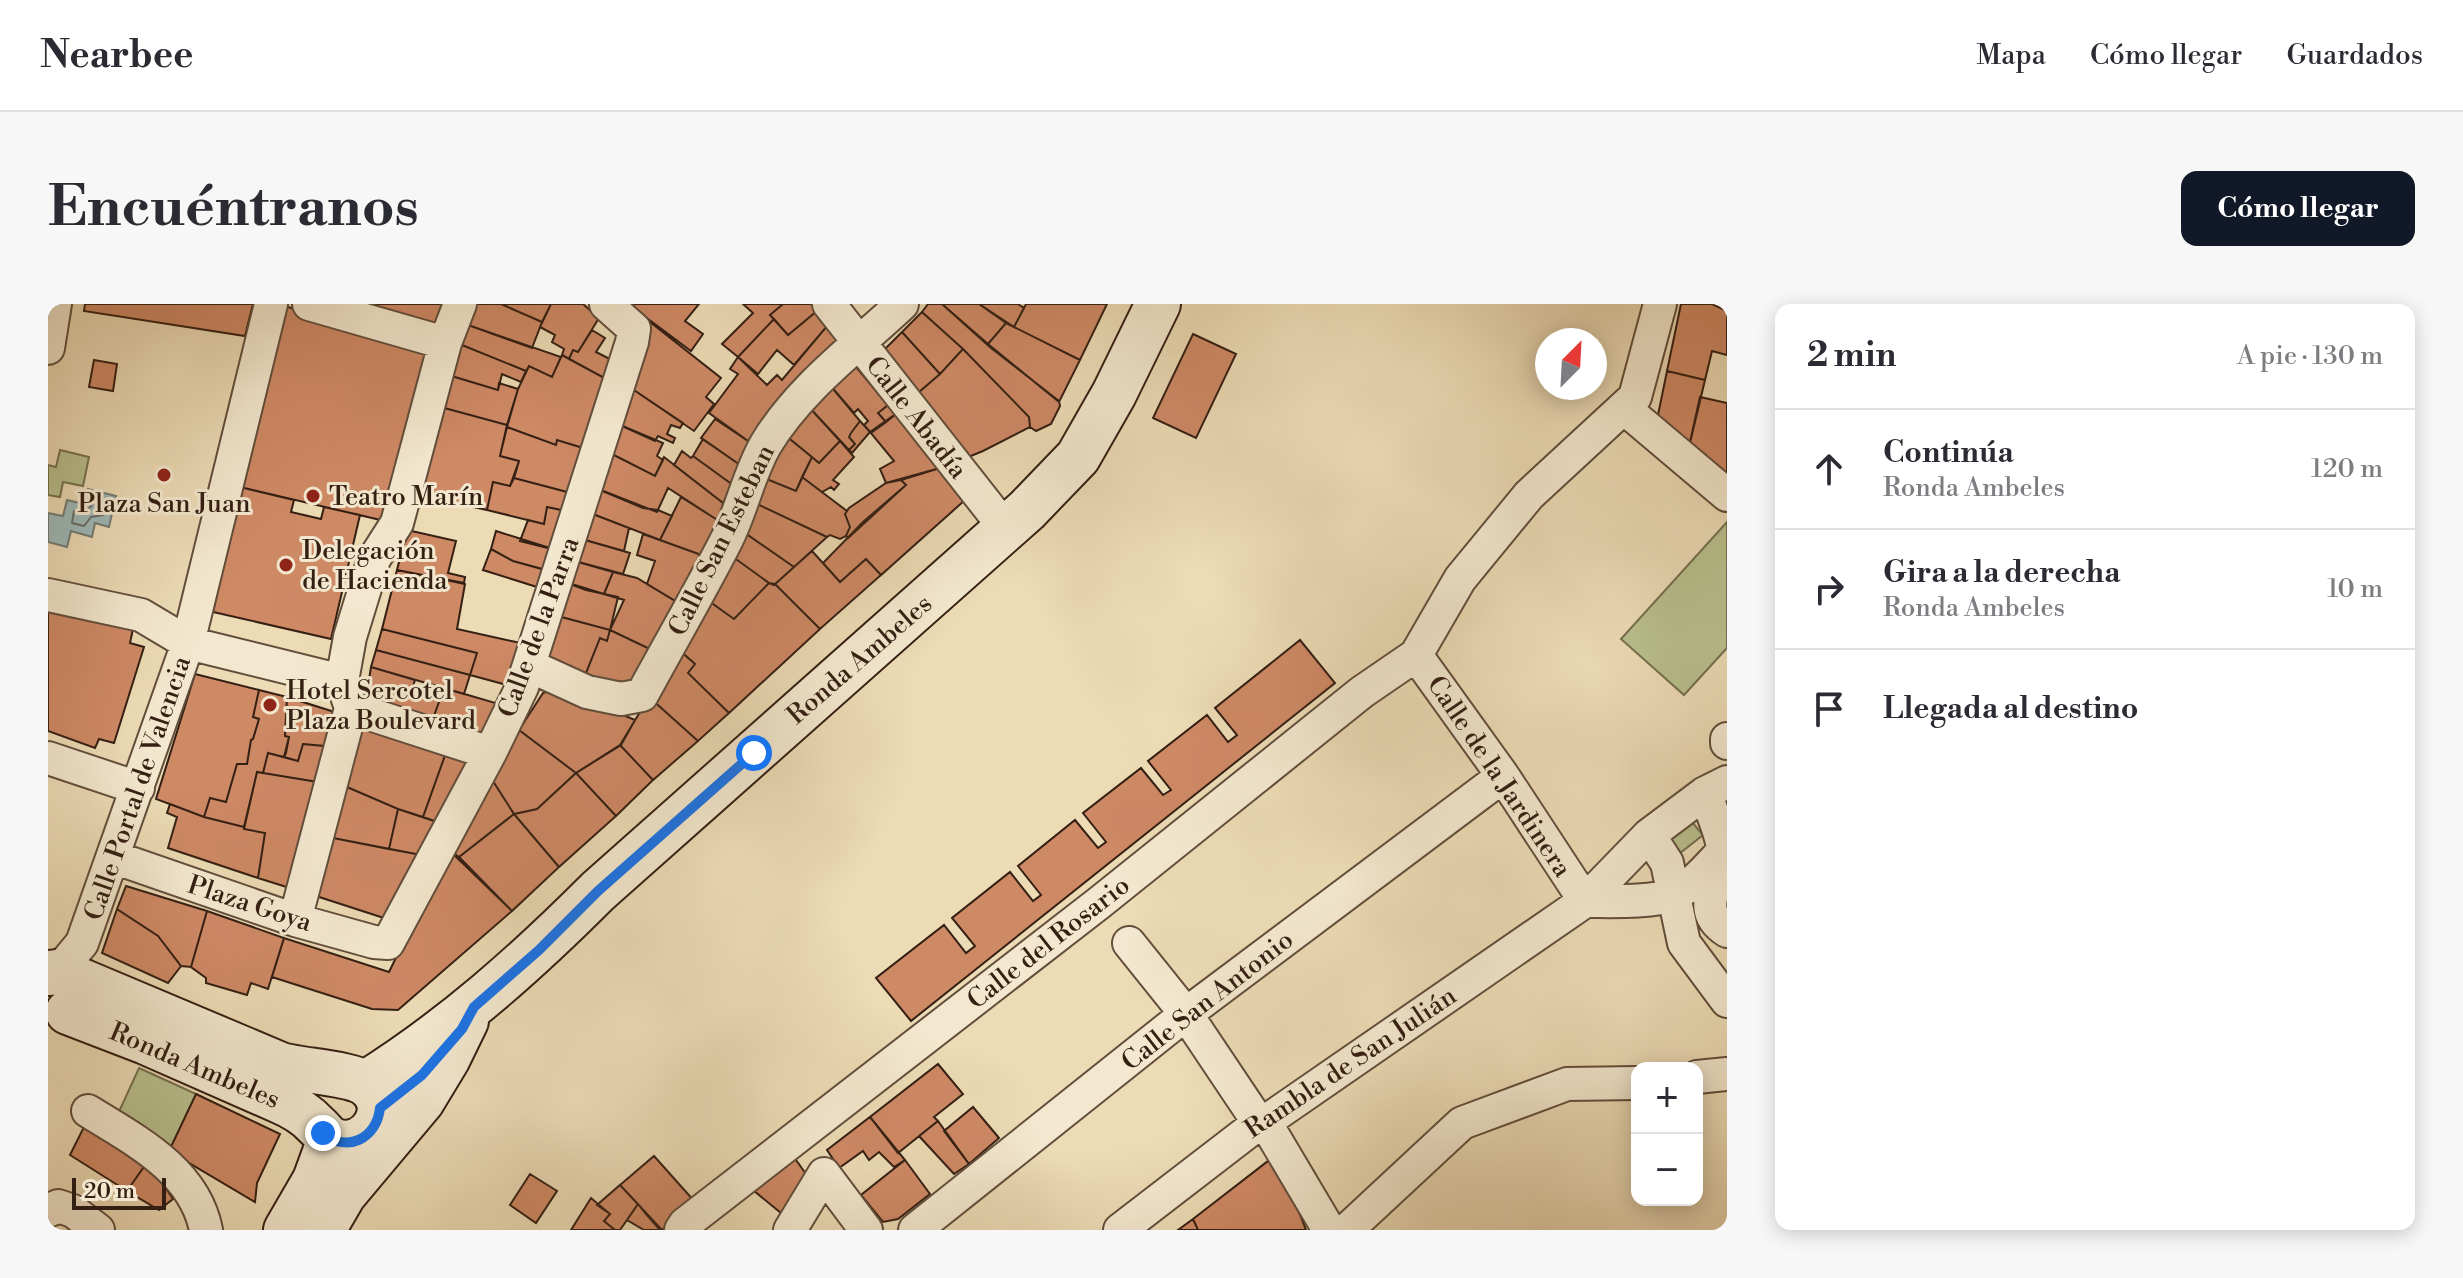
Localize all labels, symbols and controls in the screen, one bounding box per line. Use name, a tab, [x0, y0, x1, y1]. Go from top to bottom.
text: Nearbee	[40, 32, 193, 79]
text: Mapa	[1977, 38, 2046, 73]
text: Cómo llegar	[2090, 38, 2242, 73]
text: Guardados	[2286, 38, 2423, 73]
button: Cómo llegar	[2181, 171, 2415, 246]
text: Encuéntranos	[48, 173, 419, 243]
north arrow	[1535, 328, 1607, 400]
text: 2 min	[1807, 335, 1896, 377]
text: A pie · 130 m	[2237, 340, 2383, 372]
street label: Calle Abadía	[858, 350, 975, 486]
text: Continúa	[1883, 434, 2014, 472]
street label: Calle San Esteban	[662, 440, 782, 641]
icon: ahead	[1807, 447, 1851, 491]
text: 120 m	[2311, 453, 2383, 485]
marker: Plaza San Juan	[155, 466, 173, 484]
text: Ronda Ambeles	[1883, 472, 2065, 504]
place label: Teatro Marín	[329, 481, 483, 513]
marker: Teatro Marín	[304, 487, 322, 505]
place label: Plaza San Juan	[77, 488, 251, 520]
street label: Calle de la Parra	[491, 532, 587, 722]
place label: Delegación de Hacienda	[302, 535, 448, 597]
text: Gira a la derecha	[1883, 554, 2120, 592]
marker: Delegación de Hacienda	[277, 556, 295, 574]
icon: right	[1807, 567, 1851, 611]
text: 10 m	[2327, 573, 2383, 605]
street label: Ronda Ambeles	[781, 588, 939, 732]
text: Ronda Ambeles	[1883, 592, 2065, 624]
street label: Calle Portal de Valencia	[78, 651, 198, 925]
street label: Calle de la Jardinera	[1420, 670, 1579, 884]
place label: Hotel Sercotel Plaza Boulevard	[286, 675, 476, 737]
icon: arrive	[1807, 687, 1851, 731]
text: Llegada al destino	[1883, 690, 2138, 728]
marker: Hotel Sercotel Plaza Boulevard	[261, 696, 279, 714]
route start	[736, 735, 772, 771]
street label: Plaza Goya	[184, 869, 317, 939]
street label: Calle del Rosario	[961, 869, 1136, 1016]
street label: Calle San Antonio	[1115, 924, 1300, 1078]
street label: Rambla de San Julián	[1239, 980, 1463, 1146]
street label: Ronda Ambeles	[105, 1016, 285, 1116]
map controls	[1631, 1062, 1703, 1206]
button: +	[1631, 1062, 1703, 1134]
route end	[305, 1115, 341, 1151]
button: −	[1631, 1134, 1703, 1206]
scale bar	[72, 1174, 166, 1210]
text: 20 m	[84, 1178, 135, 1205]

